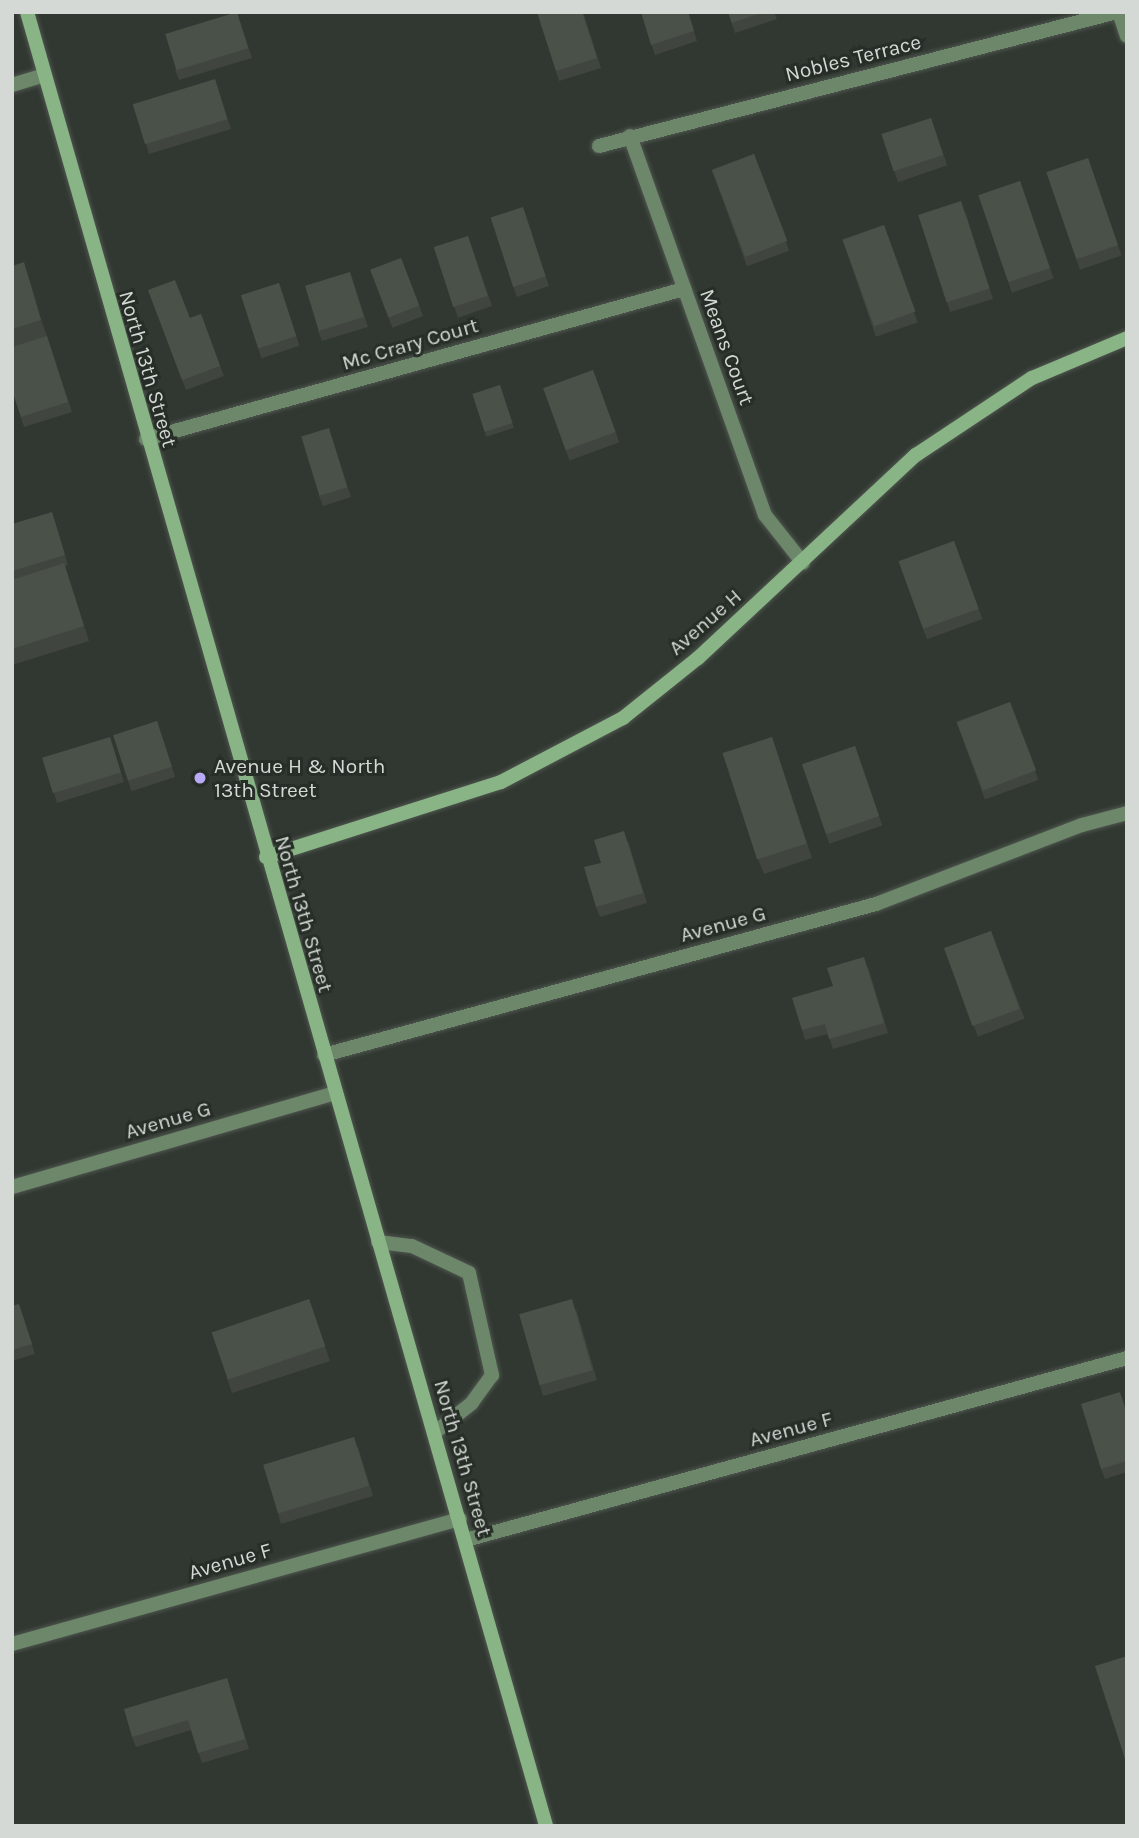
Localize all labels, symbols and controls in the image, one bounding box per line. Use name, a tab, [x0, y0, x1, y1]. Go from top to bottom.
street label: Nobles Terrace	[782, 29, 924, 87]
street label: Means Court	[694, 286, 760, 408]
street label: North 13th Street	[114, 288, 182, 450]
street label: Mc Crary Court	[339, 313, 481, 375]
street label: Avenue H	[663, 584, 747, 660]
place label: Avenue H & North 13th Street	[214, 753, 385, 803]
marker: Avenue H & North 13th Street	[192, 770, 208, 786]
street label: North 13th Street	[270, 833, 338, 995]
street label: Avenue G	[677, 900, 769, 948]
street label: Avenue G	[122, 1096, 214, 1144]
street label: North 13th Street	[429, 1377, 497, 1539]
street label: Avenue F	[747, 1406, 835, 1452]
street label: Avenue F	[186, 1537, 274, 1585]

